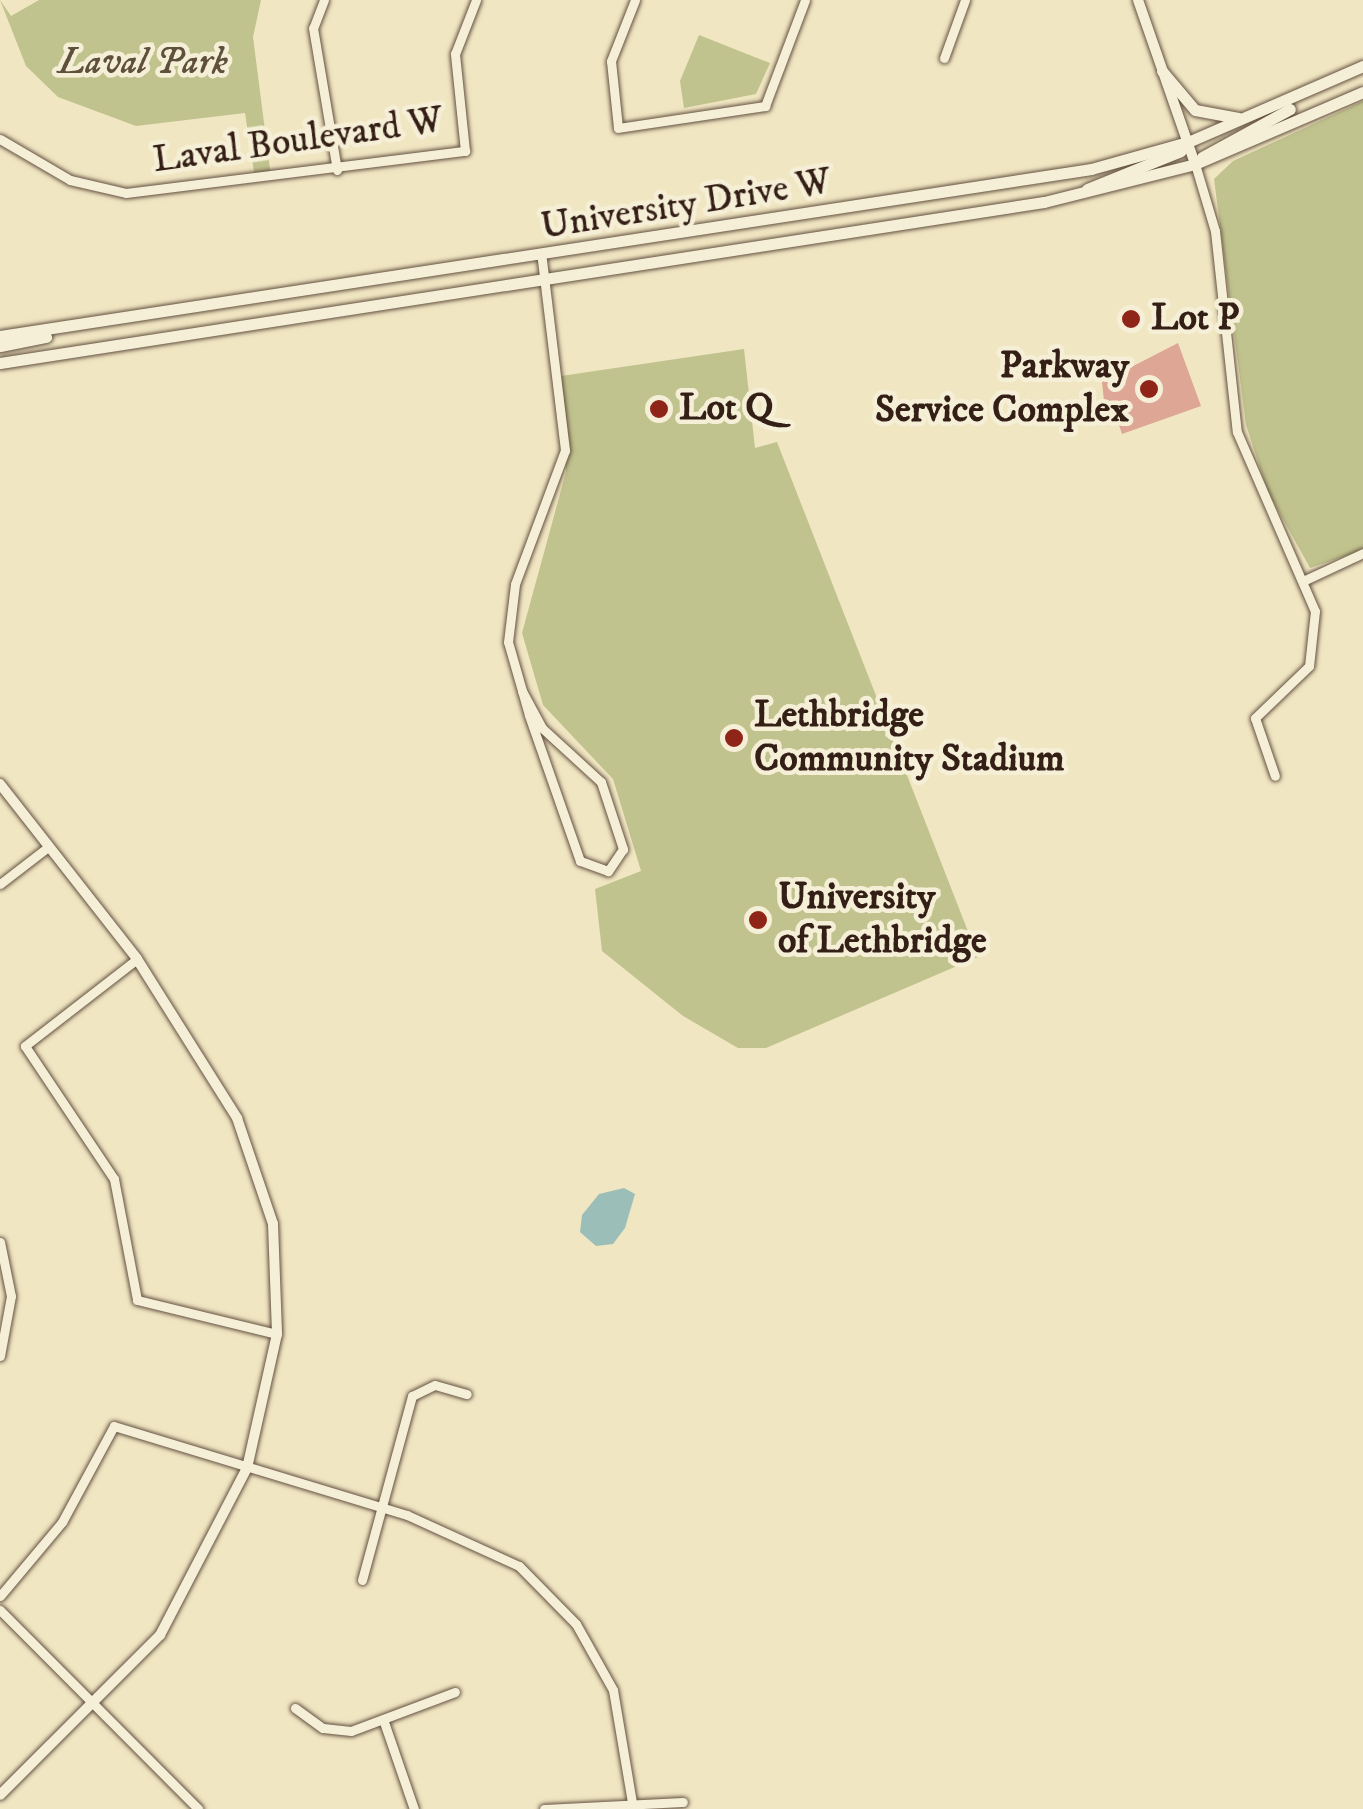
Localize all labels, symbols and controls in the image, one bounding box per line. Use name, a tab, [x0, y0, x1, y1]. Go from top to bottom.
park label: Laval Park	[58, 40, 228, 86]
street label: Laval Boulevard W	[150, 98, 446, 184]
street label: University Drive W	[538, 160, 834, 250]
place label: Lot P	[1151, 296, 1239, 342]
marker: Lot P	[1120, 308, 1142, 330]
place label: Parkway Service Complex	[875, 344, 1129, 434]
marker: Parkway Service Complex	[1138, 378, 1160, 400]
place label: Lot Q	[679, 386, 773, 432]
marker: Lot Q	[648, 398, 670, 420]
place label: Lethbridge Community Stadium	[754, 693, 1065, 782]
marker: Lethbridge Community Stadium	[723, 727, 745, 749]
place label: University of Lethbridge	[778, 875, 987, 964]
marker: University of Lethbridge	[747, 909, 769, 931]

